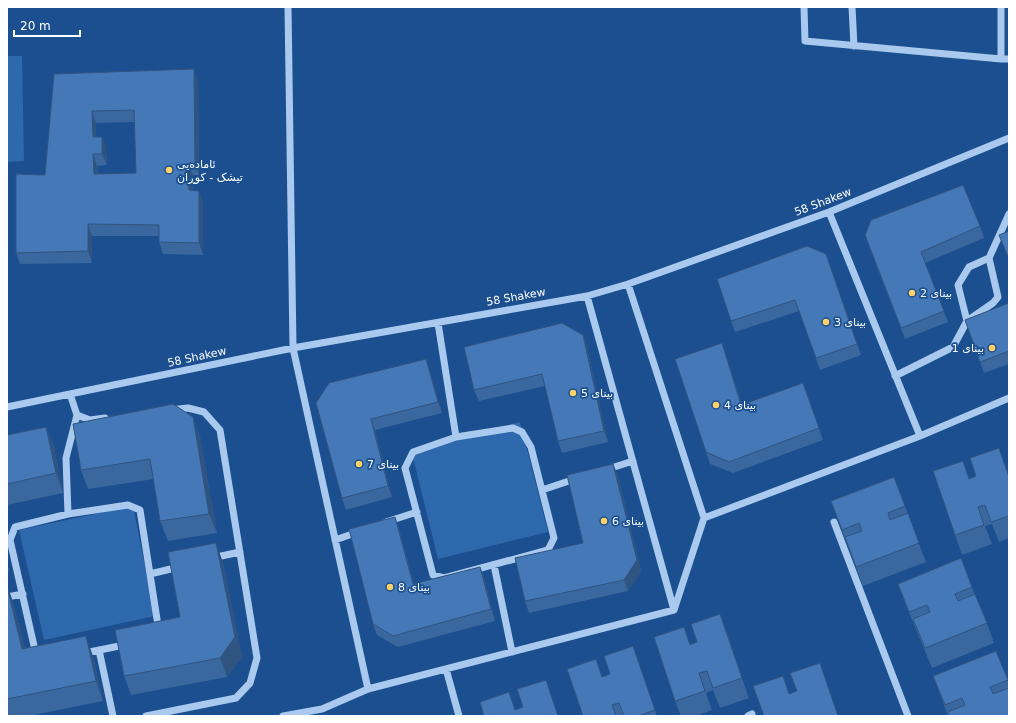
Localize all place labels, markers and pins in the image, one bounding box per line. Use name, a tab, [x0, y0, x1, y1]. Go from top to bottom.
place label: ئامادەیی تیشک - کوڕان	[177, 158, 243, 184]
marker: ئامادەیی تیشک - کوڕان	[164, 165, 174, 175]
place label: بيناى 2	[920, 287, 952, 300]
marker: بيناى 2	[907, 288, 917, 298]
place label: بيناى 3	[834, 316, 866, 329]
marker: بيناى 3	[821, 317, 831, 327]
place label: بيناى 1	[952, 342, 984, 355]
marker: بيناى 1	[987, 343, 997, 353]
place label: بيناى 5	[581, 387, 613, 400]
marker: بيناى 5	[568, 388, 578, 398]
place label: بيناى 4	[724, 399, 756, 412]
marker: بيناى 4	[711, 400, 721, 410]
place label: بيناى 7	[367, 458, 399, 471]
marker: بيناى 7	[354, 459, 364, 469]
place label: بيناى 6	[612, 515, 644, 528]
marker: بيناى 6	[599, 516, 609, 526]
place label: بيناى 8	[398, 581, 430, 594]
marker: بيناى 8	[385, 582, 395, 592]

